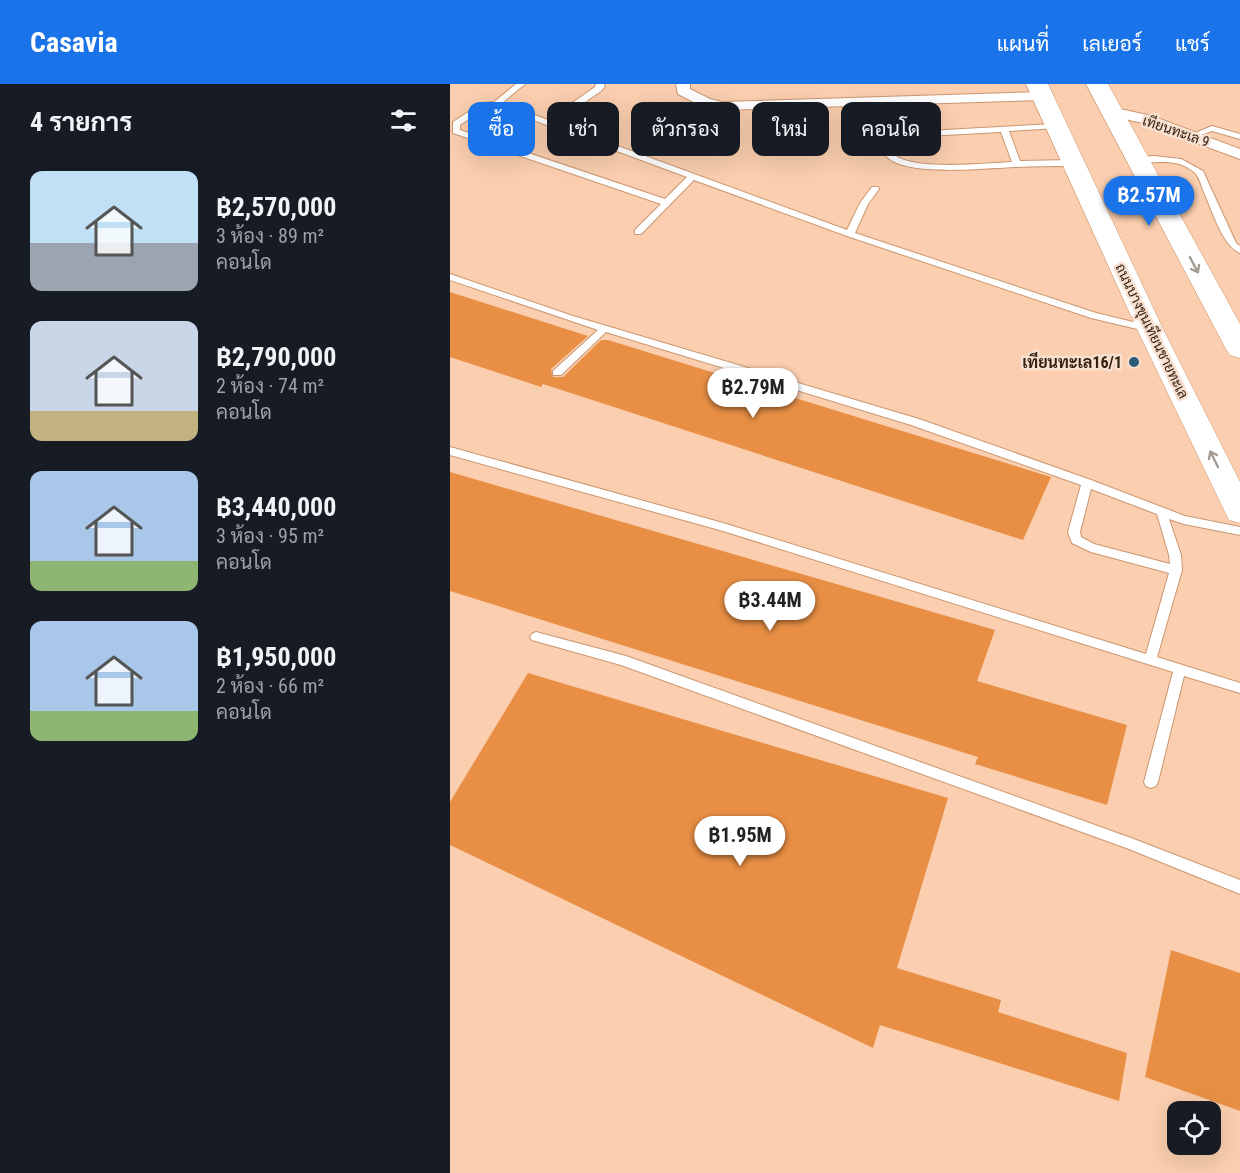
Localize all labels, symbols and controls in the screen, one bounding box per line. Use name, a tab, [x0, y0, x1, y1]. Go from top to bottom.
text: Casavia	[30, 26, 118, 59]
text: แผนที่	[997, 32, 1049, 56]
text: เลเยอร์	[1082, 32, 1142, 56]
text: แชร์	[1175, 32, 1210, 56]
chip: ซื้อ	[468, 102, 535, 156]
chip: เช่า	[547, 102, 619, 156]
chip: ตัวกรอง	[631, 102, 740, 156]
chip: ใหม่	[752, 102, 829, 156]
chip: คอนโด	[841, 102, 941, 156]
icon: filters	[387, 104, 420, 137]
text: 4 รายการ	[30, 107, 132, 137]
street label: เทียนทะเล 9	[1140, 111, 1212, 150]
pin: ฿2.57M	[1100, 176, 1198, 227]
text: ฿2.57M	[1117, 183, 1181, 207]
text: ฿2,570,000	[216, 192, 336, 222]
icon: home	[78, 195, 150, 267]
text: 3 ห้อง · 89 m²	[216, 224, 324, 248]
text: คอนโด	[216, 250, 272, 274]
one-way arrow	[1188, 256, 1200, 273]
street label: ถนนบางขุนเทียนชายทะเล	[1111, 260, 1193, 402]
text: ฿2,790,000	[216, 342, 336, 372]
icon: home	[78, 345, 150, 417]
place label: เทียนทะเล16/1	[1022, 352, 1122, 372]
marker: เทียนทะเล16/1	[1127, 355, 1141, 369]
pin: ฿2.79M	[704, 368, 802, 419]
text: 2 ห้อง · 74 m²	[216, 374, 324, 398]
text: ฿2.79M	[721, 375, 785, 399]
text: คอนโด	[216, 400, 272, 424]
one-way arrow	[1208, 451, 1220, 468]
text: ฿3,440,000	[216, 492, 336, 522]
icon: home	[78, 495, 150, 567]
text: 3 ห้อง · 95 m²	[216, 524, 324, 548]
text: คอนโด	[216, 550, 272, 574]
pin: ฿3.44M	[721, 581, 819, 632]
text: ฿3.44M	[738, 588, 802, 612]
text: ฿1,950,000	[216, 642, 336, 672]
icon: home	[78, 645, 150, 717]
text: 2 ห้อง · 66 m²	[216, 674, 324, 698]
text: คอนโด	[216, 700, 272, 724]
pin: ฿1.95M	[691, 816, 789, 867]
text: ฿1.95M	[708, 823, 772, 847]
map controls	[1167, 1101, 1221, 1155]
button: locate	[1167, 1101, 1221, 1155]

